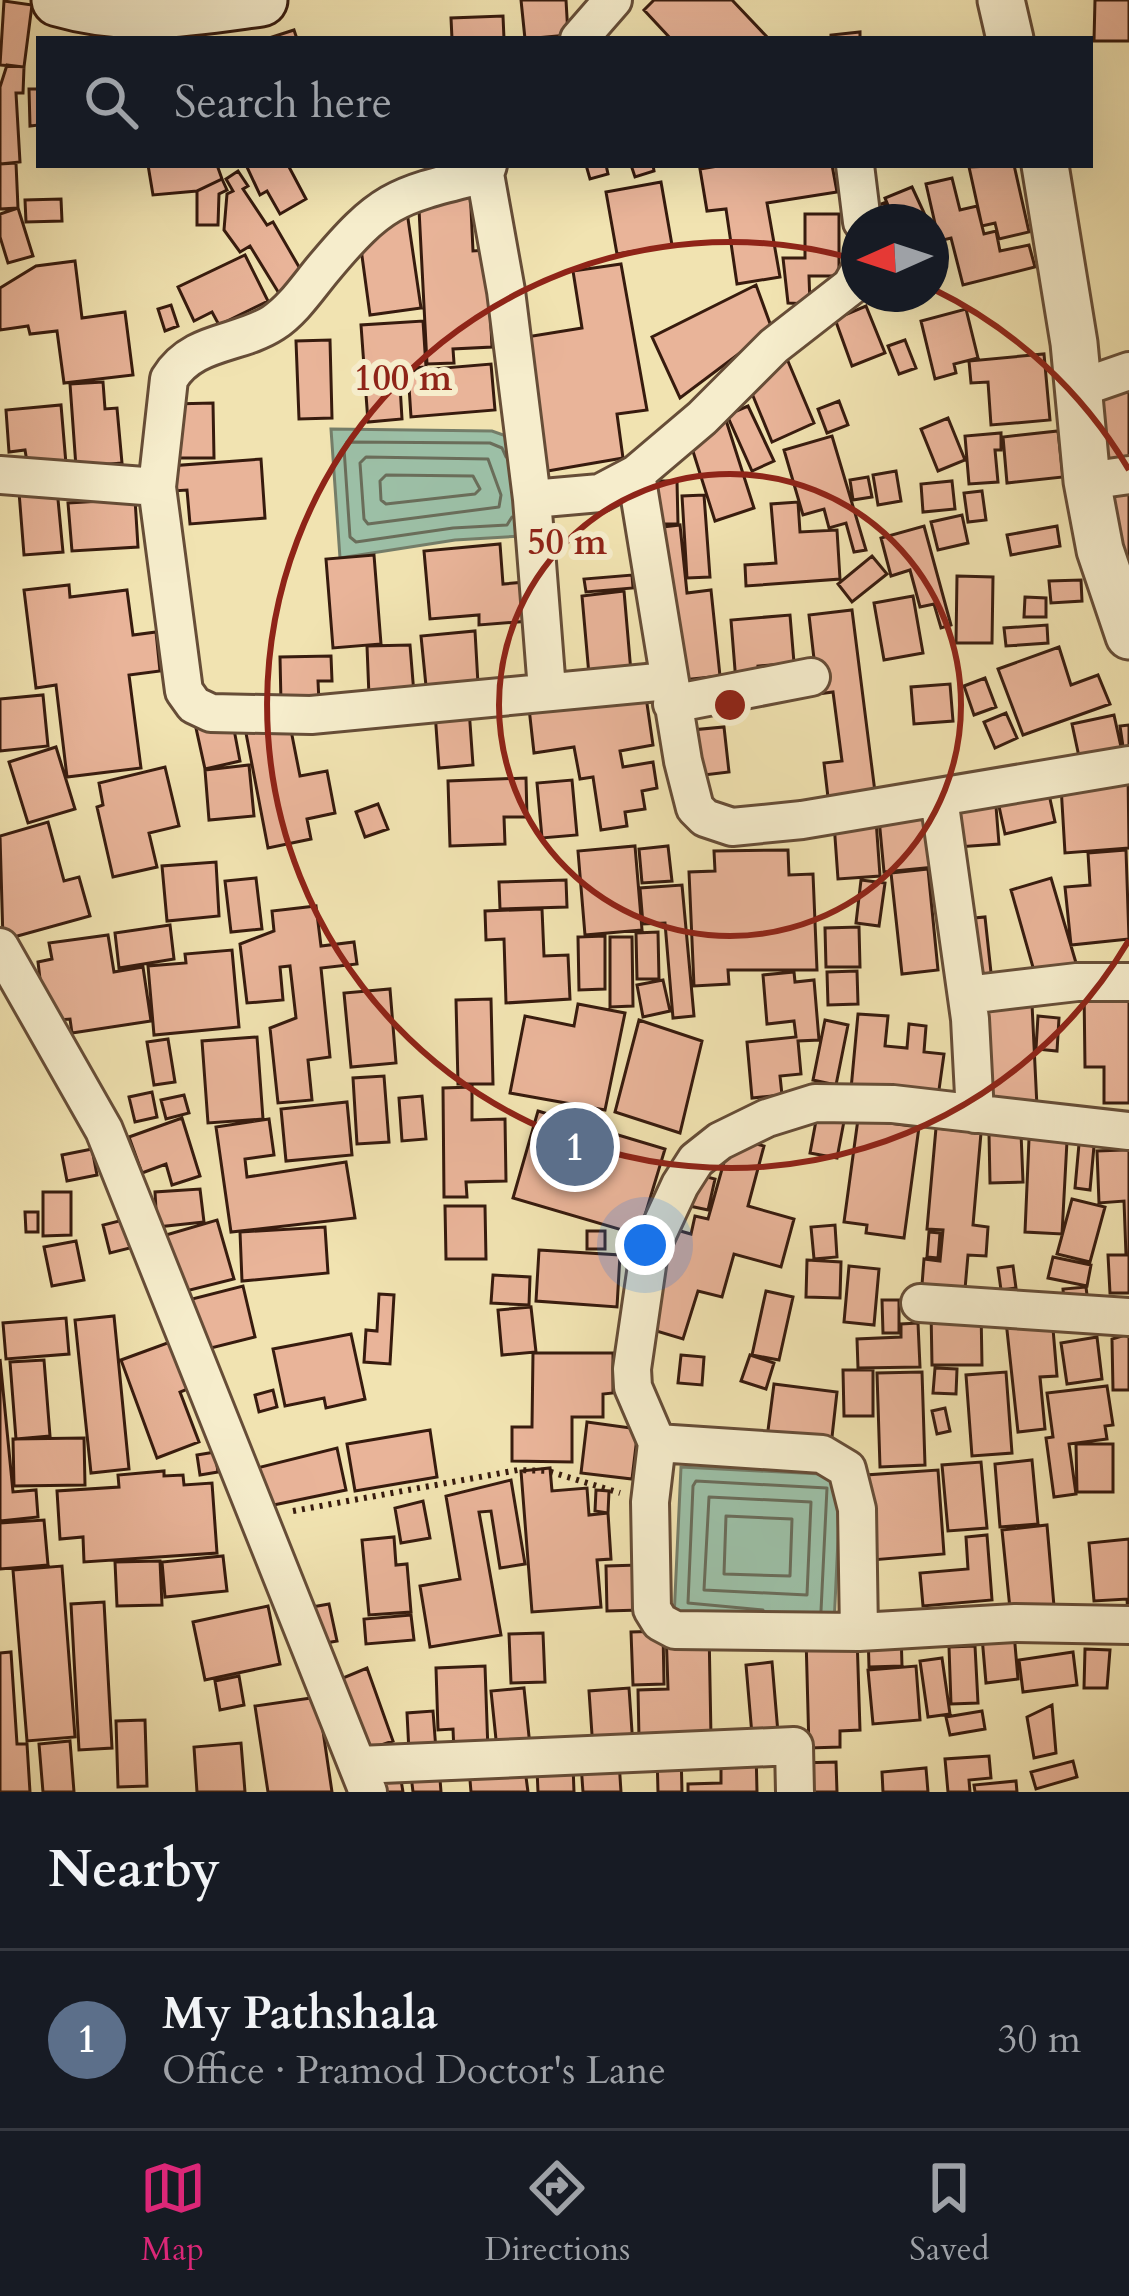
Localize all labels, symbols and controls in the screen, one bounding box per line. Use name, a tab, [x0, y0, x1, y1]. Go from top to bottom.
search box	[36, 36, 1093, 168]
icon: search	[78, 69, 144, 135]
text: Search here	[174, 72, 392, 133]
north arrow	[841, 204, 949, 312]
text: 100 m	[354, 354, 453, 403]
text: 50 m	[527, 518, 608, 567]
centre of rings	[709, 684, 751, 726]
pin: 1	[536, 1102, 614, 1192]
your location	[615, 1215, 675, 1275]
text: Nearby	[48, 1835, 220, 1905]
text: My Pathshala	[162, 1983, 438, 2044]
text: 1	[77, 2013, 97, 2066]
text: 30 m	[998, 2013, 1081, 2066]
text: Office · Pramod Doctor's Lane	[162, 2044, 666, 2097]
tab: Map	[140, 2155, 206, 2272]
tab: Directions	[485, 2155, 630, 2272]
tab: Saved	[909, 2155, 989, 2272]

